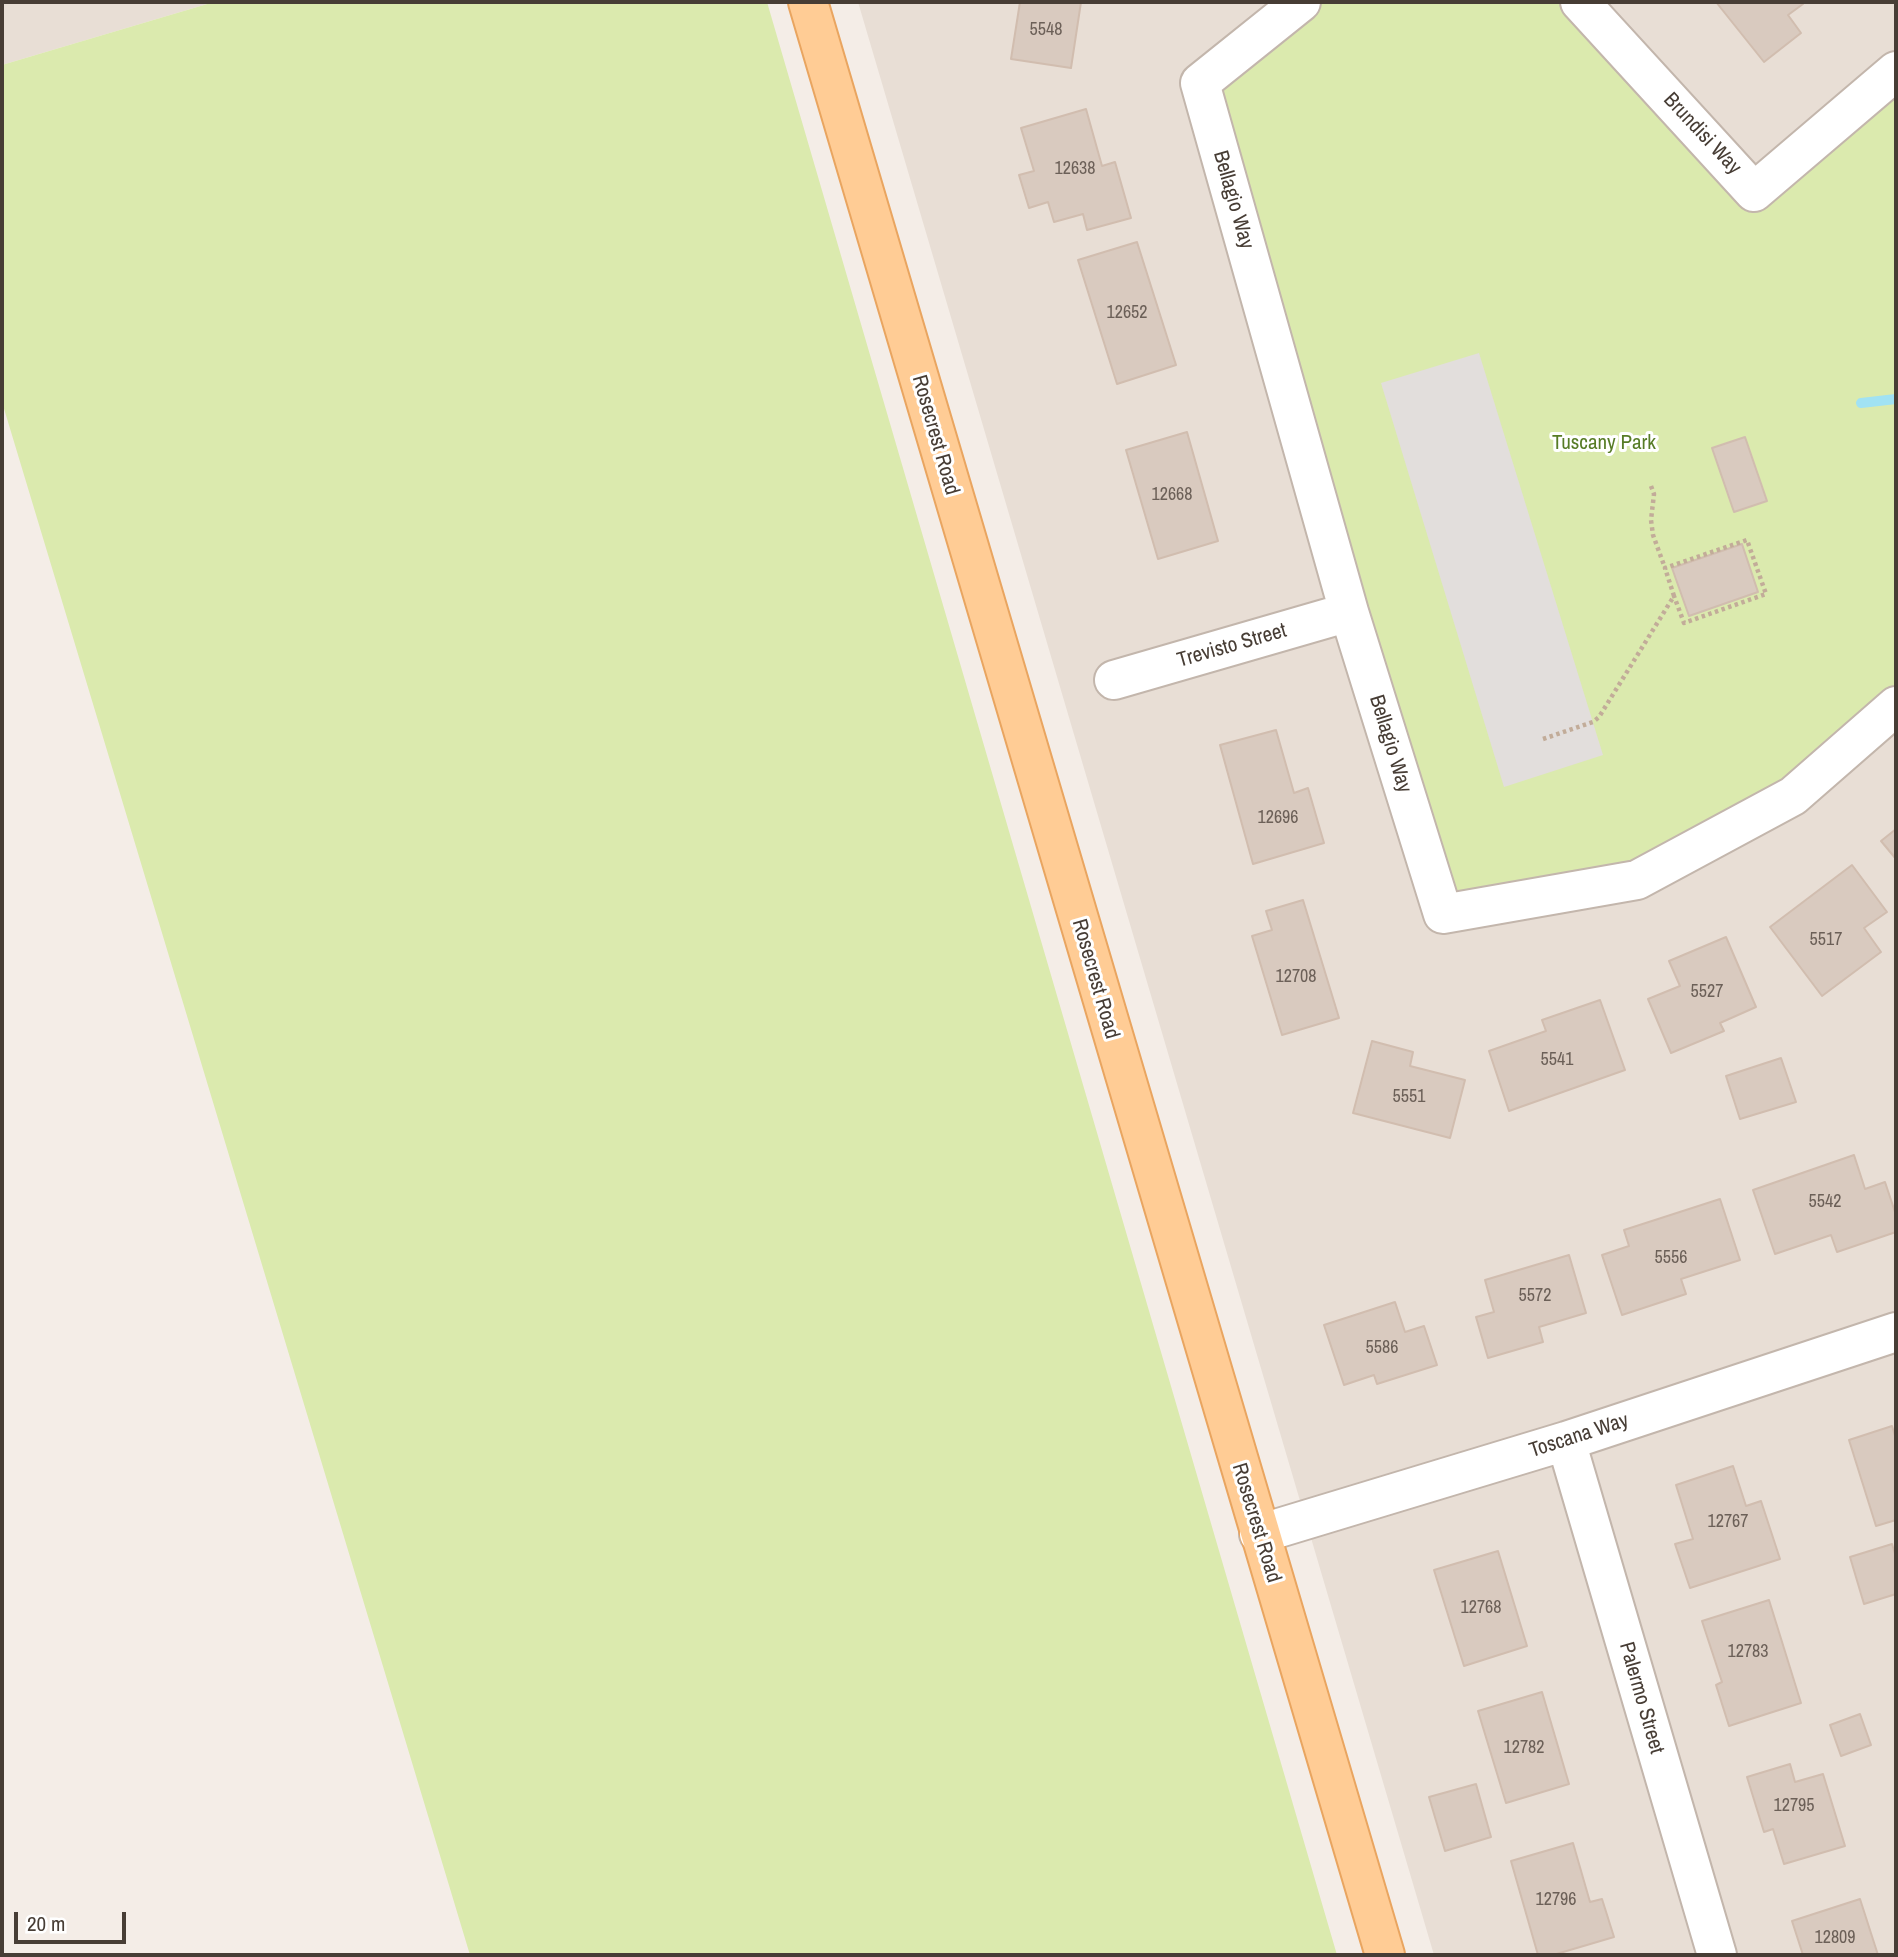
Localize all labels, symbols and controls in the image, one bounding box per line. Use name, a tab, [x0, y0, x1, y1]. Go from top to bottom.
house number: 5548	[1030, 19, 1062, 41]
street label: Brundisi Way	[1658, 88, 1746, 180]
street label: Bellagio Way	[1207, 148, 1259, 252]
house number: 12638	[1054, 158, 1096, 180]
house number: 12652	[1106, 302, 1148, 324]
street label: Rosecrest Road	[906, 372, 964, 498]
park label: Tuscany Park	[1552, 430, 1656, 456]
house number: 12668	[1151, 484, 1193, 506]
street label: Trevisto Street	[1175, 618, 1289, 674]
street label: Bellagio Way	[1363, 692, 1417, 796]
house number: 12696	[1257, 807, 1299, 829]
street label: Rosecrest Road	[1066, 916, 1124, 1042]
house number: 5517	[1810, 929, 1842, 951]
house number: 12708	[1275, 966, 1317, 988]
house number: 5527	[1691, 981, 1723, 1003]
house number: 5541	[1541, 1049, 1573, 1071]
house number: 5551	[1393, 1086, 1425, 1108]
house number: 5542	[1809, 1191, 1841, 1213]
house number: 5556	[1655, 1247, 1687, 1269]
house number: 5572	[1519, 1285, 1551, 1307]
house number: 5586	[1366, 1337, 1398, 1359]
street label: Toscana Way	[1526, 1408, 1632, 1464]
street label: Rosecrest Road	[1226, 1460, 1286, 1586]
house number: 12767	[1707, 1511, 1749, 1533]
house number: 12768	[1460, 1597, 1502, 1619]
street label: Palermo Street	[1613, 1639, 1669, 1757]
house number: 12783	[1727, 1641, 1769, 1663]
house number: 12782	[1503, 1737, 1545, 1759]
house number: 12795	[1773, 1795, 1815, 1817]
house number: 12796	[1535, 1889, 1577, 1911]
scale bar	[18, 1898, 130, 1942]
text: 20 m	[27, 1909, 65, 1938]
house number: 12809	[1814, 1927, 1856, 1949]

